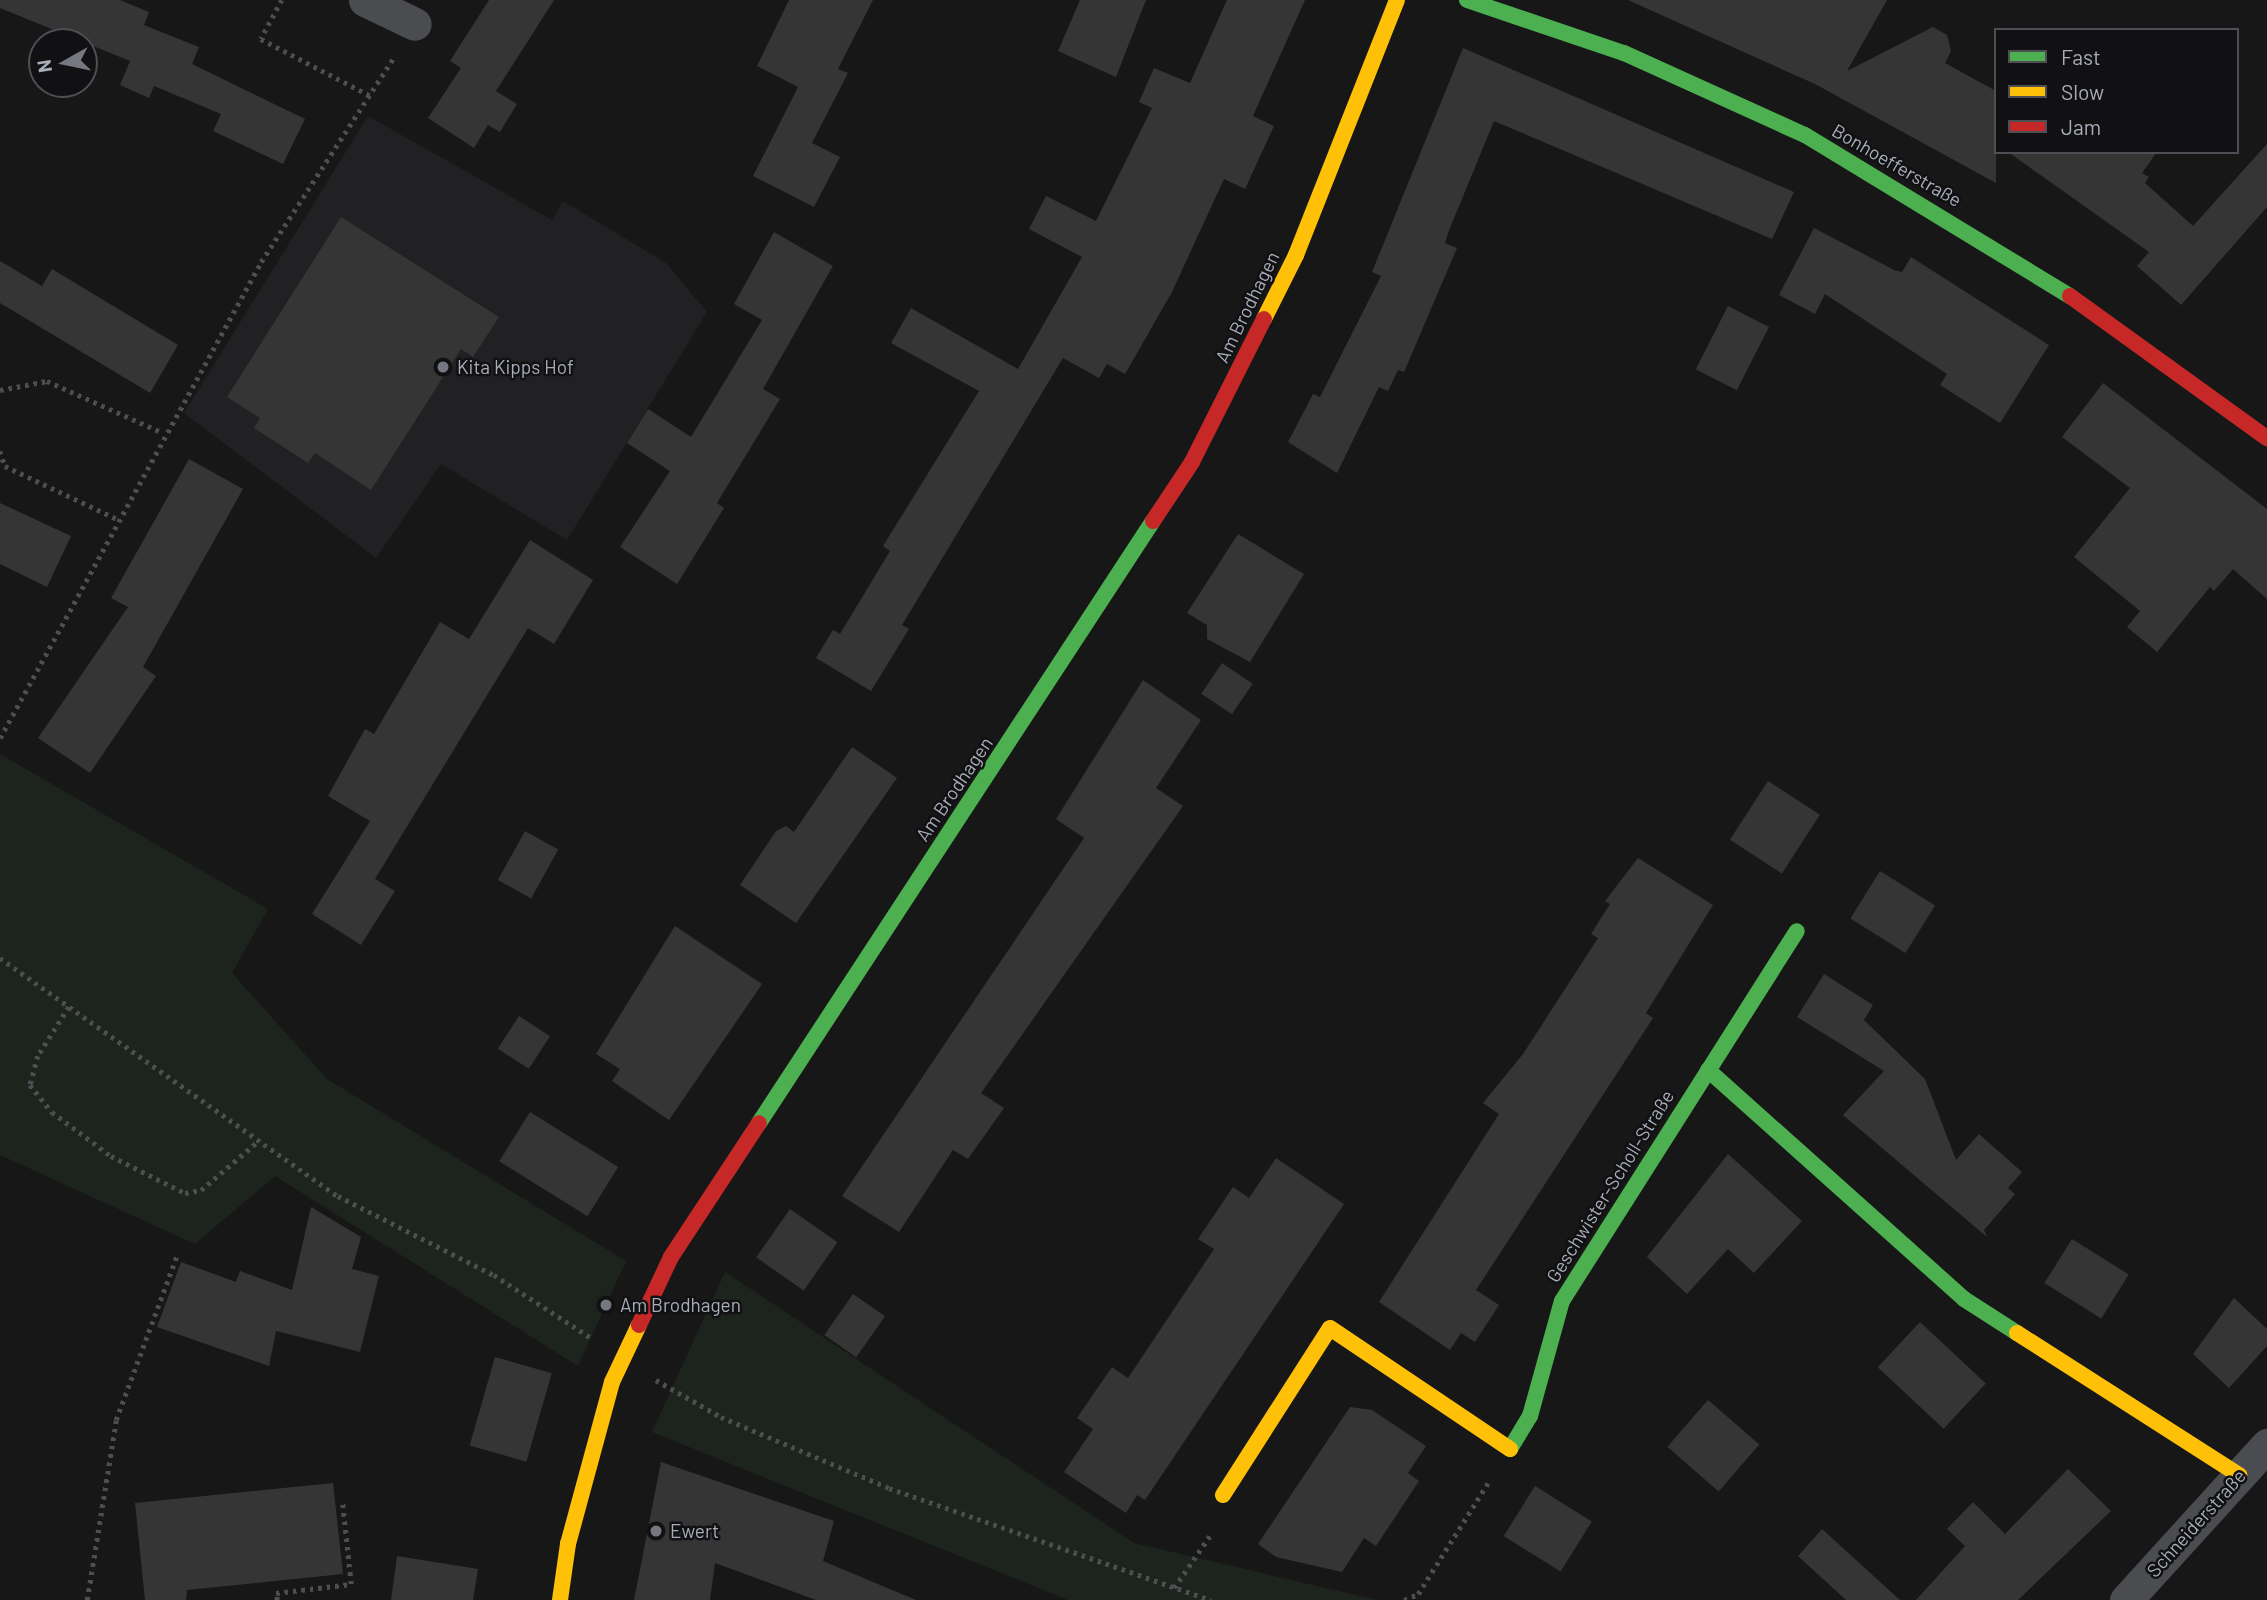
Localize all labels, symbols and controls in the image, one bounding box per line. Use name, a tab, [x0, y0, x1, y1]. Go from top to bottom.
north arrow	[28, 28, 98, 98]
legend	[1994, 28, 2239, 154]
text: Fast	[2061, 44, 2101, 69]
text: N	[31, 58, 56, 74]
text: Slow	[2061, 79, 2104, 104]
text: Jam	[2061, 114, 2101, 139]
street label: Bonhoefferstraße	[1828, 119, 1966, 211]
street label: Am Brodhagen	[1210, 248, 1284, 366]
place label: Kita Kipps Hof	[457, 356, 574, 378]
marker: Kita Kipps Hof	[435, 359, 451, 375]
street label: Am Brodhagen	[911, 732, 997, 846]
street label: Geschwister-Scholl-Straße	[1541, 1086, 1679, 1286]
place label: Am Brodhagen	[620, 1294, 741, 1316]
marker: Am Brodhagen	[598, 1297, 614, 1313]
street label: Schneiderstraße	[2142, 1464, 2250, 1582]
place label: Ewert	[670, 1520, 719, 1542]
marker: Ewert	[648, 1523, 664, 1539]

